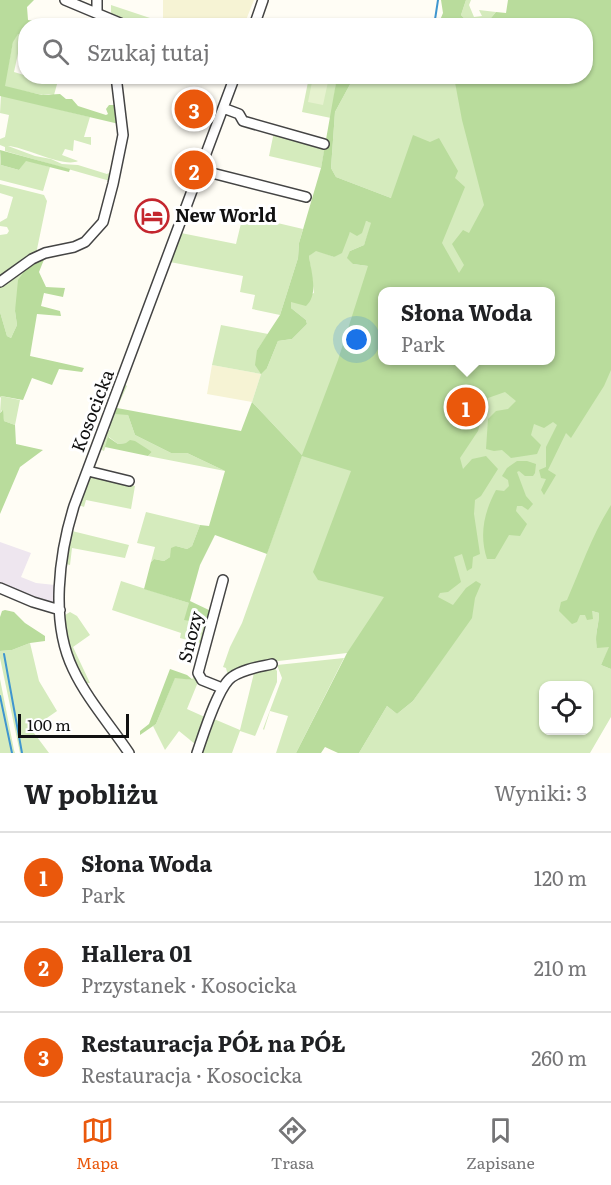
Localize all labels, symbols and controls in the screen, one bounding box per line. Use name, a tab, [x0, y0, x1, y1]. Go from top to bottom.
search box	[18, 18, 593, 84]
icon: search	[39, 35, 72, 68]
text: Szukaj tutaj	[87, 35, 210, 68]
pin: 3	[174, 86, 214, 132]
pin: 2	[174, 148, 214, 192]
hotel icon: New World	[134, 198, 170, 234]
place label: New World	[175, 201, 277, 228]
popup	[378, 287, 555, 365]
text: Słona Woda	[401, 295, 532, 328]
your location	[342, 325, 371, 354]
text: Park	[401, 328, 445, 358]
street label: Kosocicka	[63, 365, 120, 456]
pin: 1	[446, 384, 486, 430]
street label: Snozy	[170, 607, 209, 665]
map controls	[539, 681, 593, 735]
button: locate	[539, 681, 593, 735]
scale bar	[18, 711, 129, 738]
text: 100 m	[27, 712, 71, 736]
text: W pobliżu	[24, 773, 158, 812]
text: Wyniki: 3	[494, 777, 587, 807]
text: Słona Woda	[81, 846, 212, 879]
text: 1	[39, 862, 48, 892]
text: 120 m	[534, 862, 587, 892]
text: Park	[81, 879, 125, 909]
text: Hallera 01	[81, 936, 192, 969]
text: 2	[38, 952, 49, 982]
text: 210 m	[534, 952, 587, 982]
text: Przystanek · Kosocicka	[81, 969, 297, 999]
text: Restauracja PÓŁ na PÓŁ	[81, 1026, 346, 1059]
text: 3	[38, 1042, 49, 1072]
text: 260 m	[531, 1042, 587, 1072]
text: Restauracja · Kosocicka	[81, 1059, 302, 1089]
tab: Mapa	[76, 1114, 119, 1174]
tab: Trasa	[271, 1114, 314, 1174]
tab: Zapisane	[466, 1114, 535, 1174]

